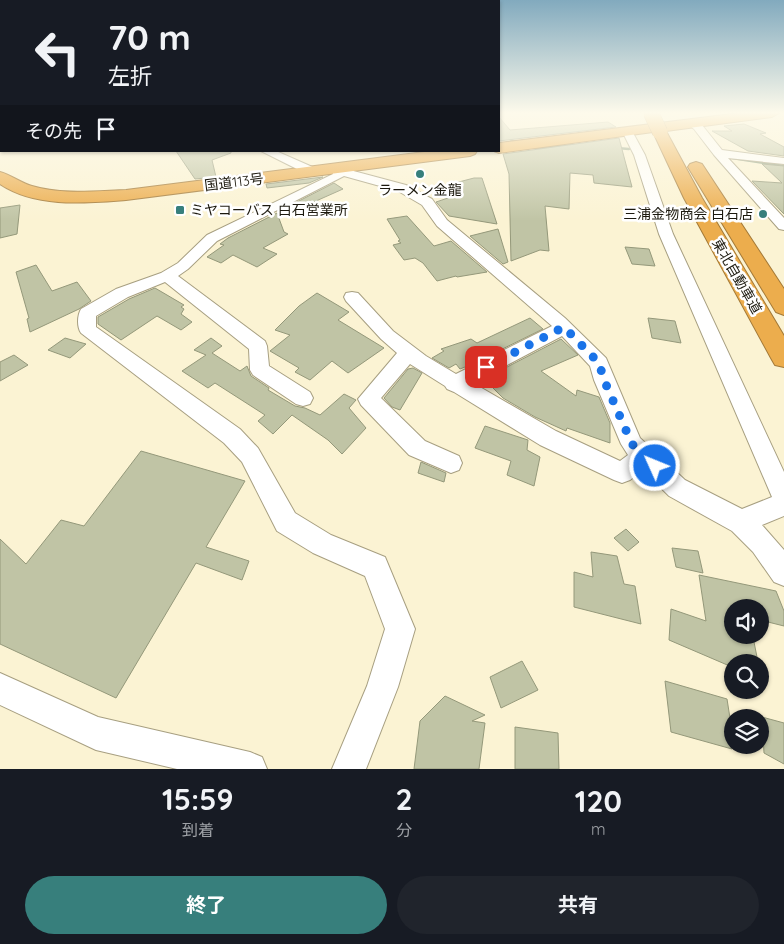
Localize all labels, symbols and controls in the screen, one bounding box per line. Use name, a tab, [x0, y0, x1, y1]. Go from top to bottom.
text: 70 m	[108, 15, 191, 59]
icon: left	[25, 20, 90, 85]
text: 左折	[108, 62, 152, 90]
icon: arrive	[92, 115, 120, 143]
text: その先	[25, 119, 82, 143]
marker: ラーメン金龍	[414, 168, 426, 180]
street label: 国道113号	[203, 169, 265, 195]
place label: ラーメン金龍	[378, 181, 462, 199]
place label: ミヤコーバス 白石営業所	[190, 201, 348, 219]
marker: ミヤコーバス 白石営業所	[174, 204, 186, 216]
place label: 三浦金物商会 白石店	[623, 205, 753, 223]
marker: 三浦金物商会 白石店	[757, 208, 769, 220]
street label: 東北自動車道	[708, 235, 766, 317]
pin	[465, 346, 507, 388]
icon: arrive	[472, 353, 500, 381]
position arrow	[628, 439, 680, 491]
map controls	[724, 599, 769, 754]
button: sound	[724, 599, 769, 644]
button: search	[724, 654, 769, 699]
button: layers	[724, 709, 769, 754]
text: 15:59	[162, 780, 234, 818]
text: 2	[396, 780, 413, 818]
text: 120	[575, 782, 622, 820]
text: m	[591, 819, 606, 839]
text: 到着	[182, 820, 214, 840]
text: 分	[396, 820, 412, 840]
button: 終了	[25, 876, 387, 934]
button: 共有	[397, 876, 759, 934]

